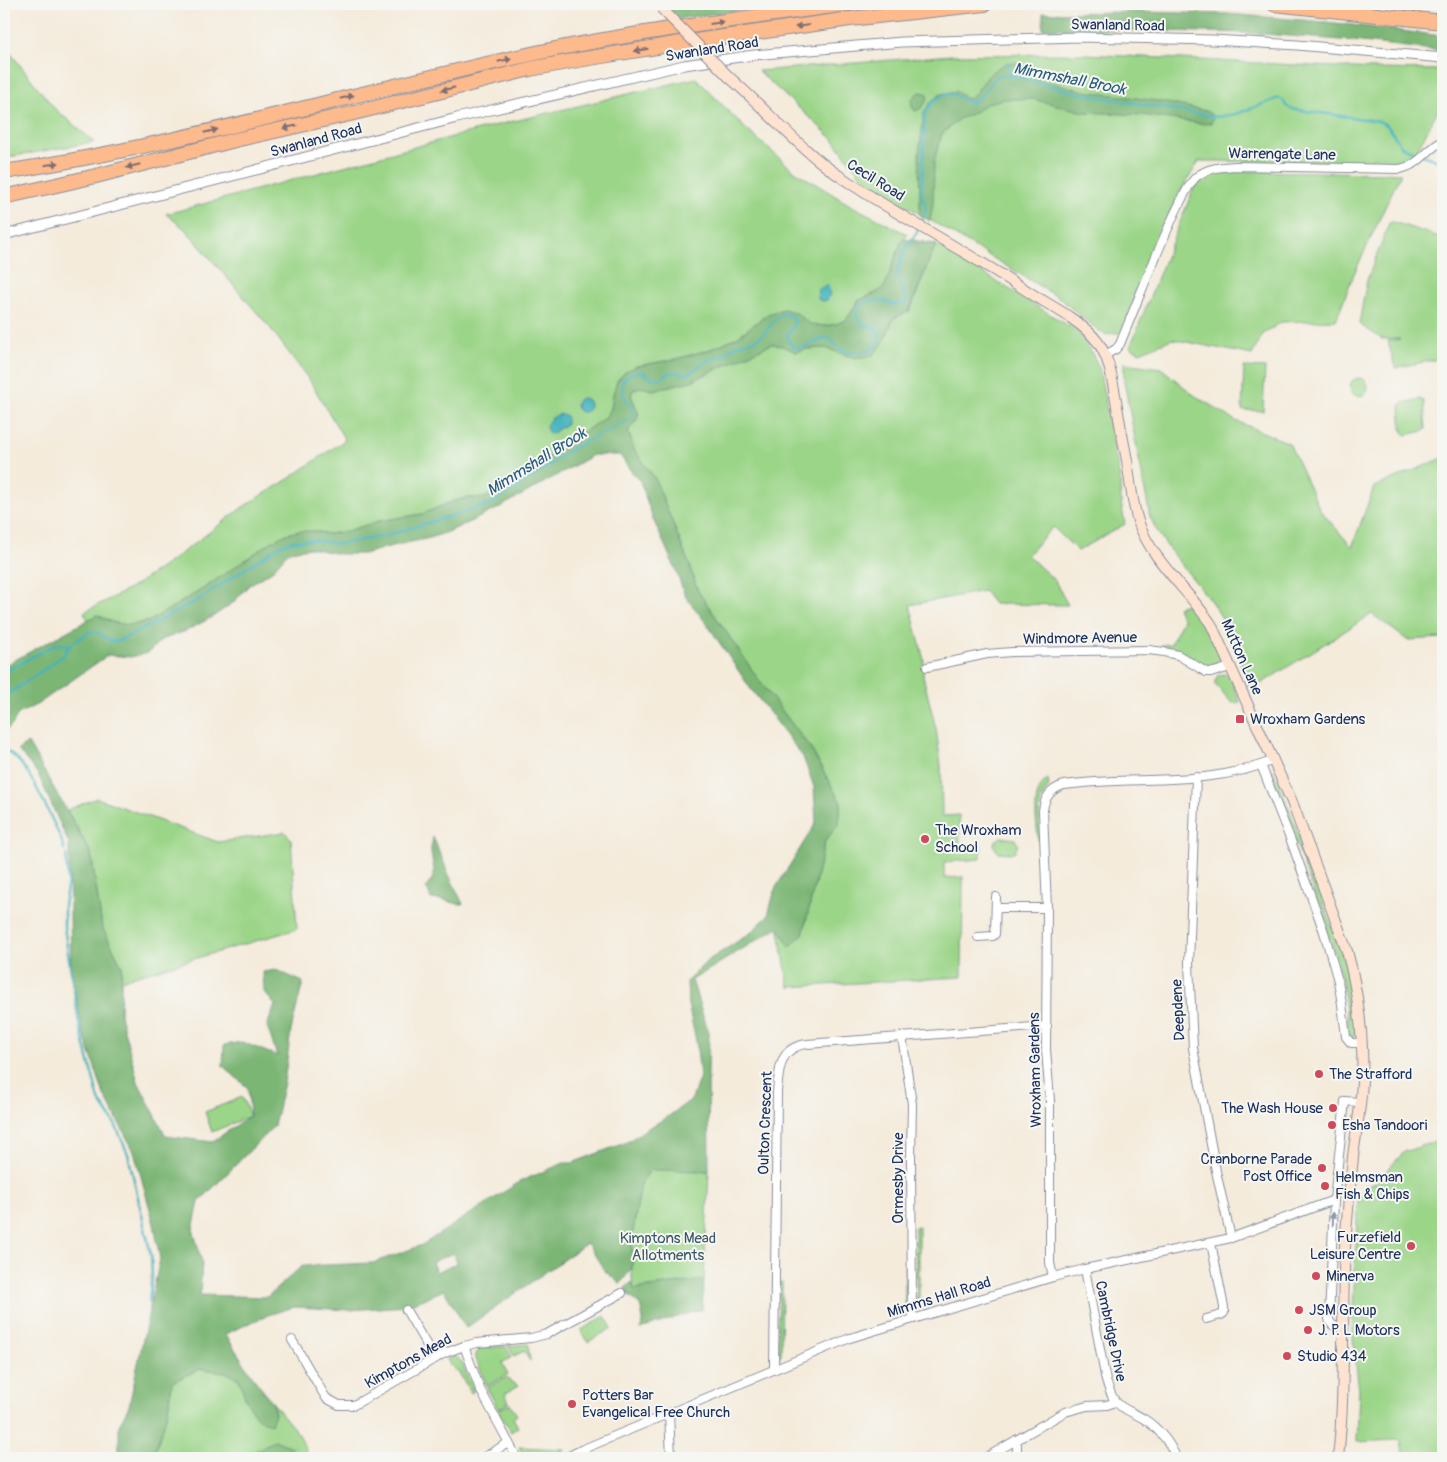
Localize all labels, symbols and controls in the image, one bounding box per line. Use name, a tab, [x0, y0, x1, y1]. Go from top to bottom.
street label: Swanland Road	[1071, 15, 1165, 36]
one-way arrow	[709, 19, 725, 27]
one-way arrow	[793, 22, 809, 30]
street label: Swanland Road	[664, 33, 760, 66]
one-way arrow	[633, 46, 649, 54]
one-way arrow	[497, 56, 512, 64]
water label: Mimmshall Brook	[1012, 58, 1129, 100]
one-way arrow	[441, 85, 456, 93]
one-way arrow	[339, 93, 354, 101]
street label: Swanland Road	[268, 119, 364, 162]
one-way arrow	[283, 123, 298, 131]
one-way arrow	[203, 127, 218, 135]
street label: Warrengate Lane	[1228, 144, 1336, 165]
street label: Cecil Road	[843, 155, 908, 206]
one-way arrow	[44, 160, 60, 168]
one-way arrow	[125, 163, 140, 171]
water label: Mimmshall Brook	[483, 423, 591, 500]
street label: Mutton Lane	[1216, 616, 1267, 699]
street label: Windmore Avenue	[1023, 628, 1138, 649]
place label: Wroxham Gardens	[1250, 710, 1366, 729]
marker: Wroxham Gardens	[1234, 713, 1246, 725]
place label: The Wroxham School	[935, 821, 1022, 857]
marker: The Wroxham School	[919, 833, 931, 845]
street label: Deepdene	[1167, 978, 1190, 1041]
street label: Wroxham Gardens	[1025, 1012, 1046, 1128]
place label: The Strafford	[1329, 1065, 1412, 1084]
marker: The Strafford	[1313, 1068, 1325, 1080]
street label: Oulton Crescent	[754, 1070, 777, 1175]
place label: The Wash House	[1221, 1099, 1324, 1118]
marker: The Wash House	[1327, 1102, 1339, 1114]
place label: Esha Tandoori	[1342, 1116, 1428, 1135]
marker: Esha Tandoori	[1326, 1119, 1338, 1131]
street label: Ormesby Drive	[889, 1132, 908, 1224]
place label: Cranborne Parade Post Office	[1201, 1150, 1313, 1186]
marker: Cranborne Parade Post Office	[1316, 1162, 1328, 1174]
place label: Helmsman Fish & Chips	[1335, 1168, 1410, 1204]
marker: Helmsman Fish & Chips	[1319, 1180, 1331, 1192]
one-way arrow	[1330, 1211, 1338, 1227]
place label: Furzefield Leisure Centre	[1310, 1228, 1402, 1264]
park label: Kimptons Mead Allotments	[620, 1229, 716, 1265]
marker: Furzefield Leisure Centre	[1405, 1240, 1417, 1252]
place label: Minerva	[1326, 1267, 1374, 1286]
marker: Minerva	[1310, 1270, 1322, 1282]
street label: Mimms Hall Road	[885, 1273, 993, 1322]
street label: Cambridge Drive	[1091, 1279, 1131, 1384]
place label: JSM Group	[1309, 1301, 1377, 1320]
marker: JSM Group	[1293, 1304, 1305, 1316]
place label: J. P. L Motors	[1318, 1321, 1400, 1340]
marker: J. P. L Motors	[1302, 1324, 1314, 1336]
street label: Kimptons Mead	[361, 1330, 455, 1393]
place label: Studio 434	[1297, 1347, 1367, 1366]
marker: Studio 434	[1281, 1350, 1293, 1362]
place label: Potters Bar Evangelical Free Church	[582, 1386, 730, 1422]
marker: Potters Bar Evangelical Free Church	[566, 1398, 578, 1410]

